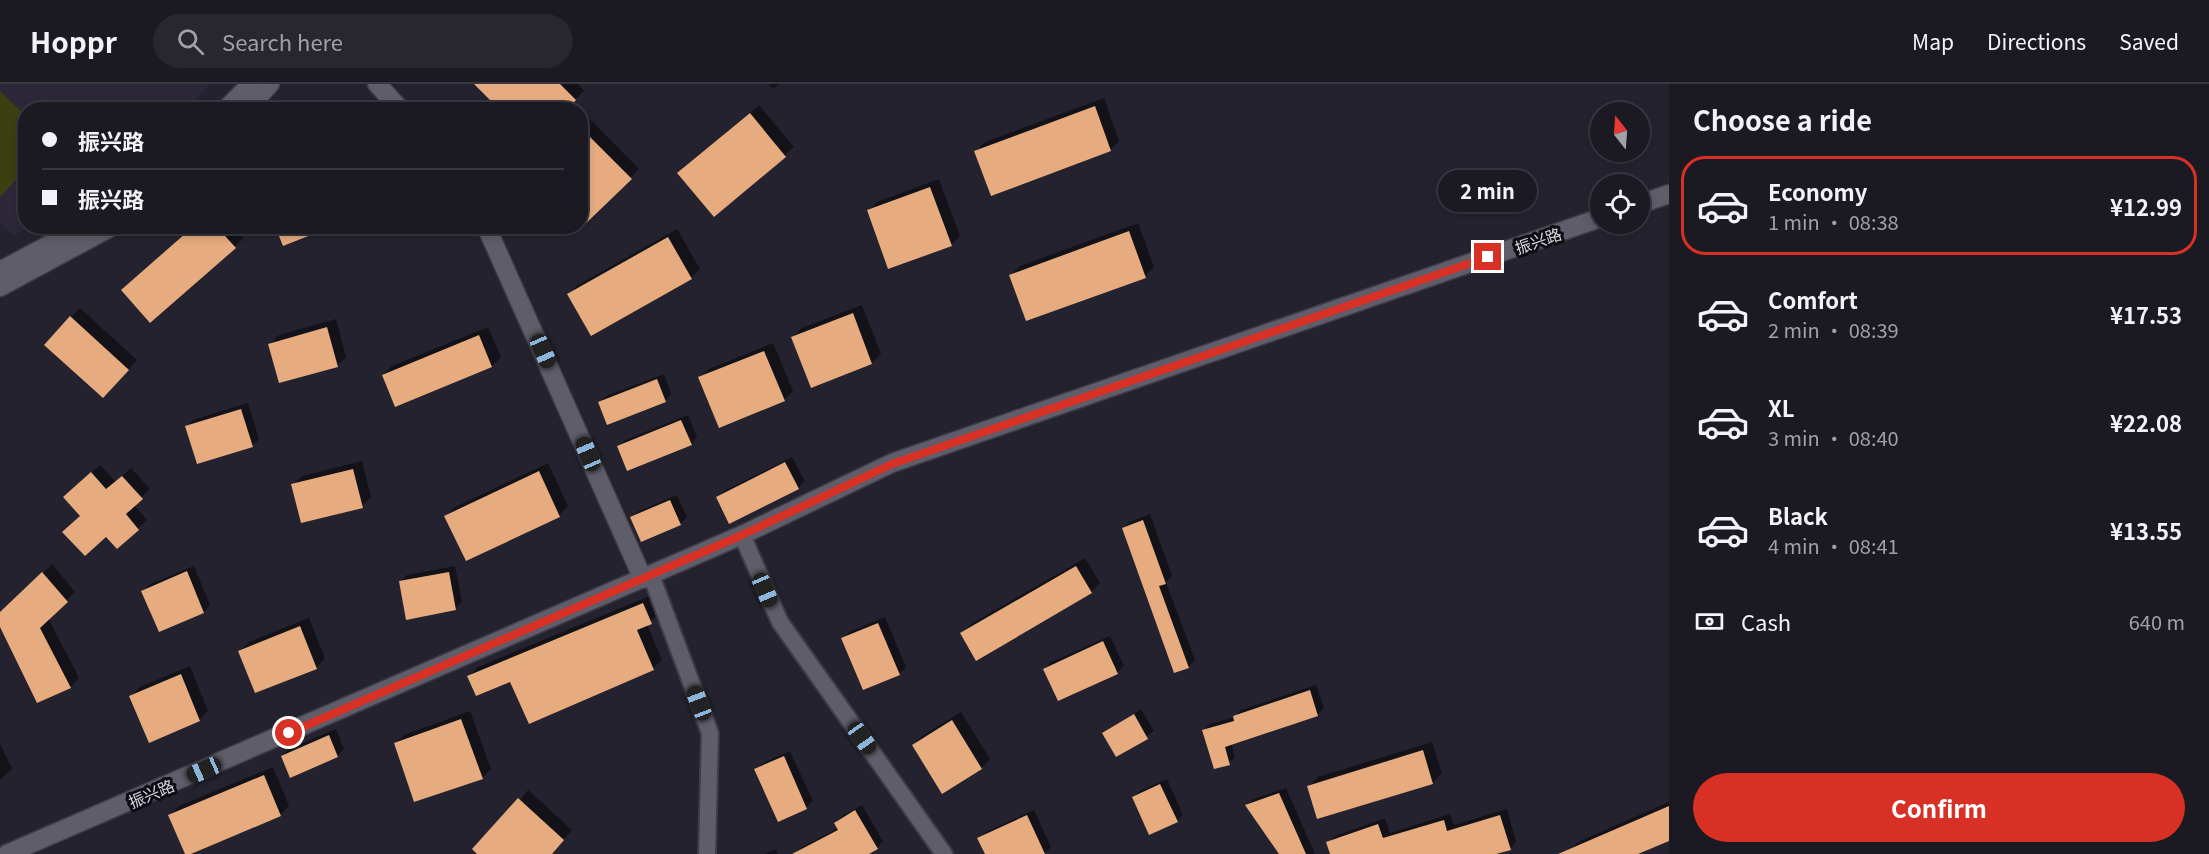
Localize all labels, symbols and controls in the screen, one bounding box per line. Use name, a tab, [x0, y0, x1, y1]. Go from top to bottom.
search box	[153, 14, 573, 68]
text: Hoppr	[30, 21, 117, 61]
icon: search	[174, 25, 207, 58]
text: Search here	[222, 25, 343, 57]
text: Map	[1912, 26, 1954, 56]
text: Directions	[1987, 26, 2086, 56]
text: Saved	[2119, 26, 2179, 56]
text: Choose a ride	[1693, 100, 1872, 139]
north arrow	[1590, 102, 1650, 162]
map controls	[1590, 102, 1650, 234]
text: 振兴路	[78, 124, 144, 156]
callout: 2 min	[1438, 170, 1538, 212]
button: locate	[1590, 174, 1650, 234]
text: Economy	[1768, 175, 1867, 207]
text: 2 min	[1460, 176, 1515, 205]
icon: car	[1696, 179, 1750, 233]
text: 振兴路	[78, 182, 144, 214]
text: ¥12.99	[2110, 190, 2182, 222]
text: 1 min · 08:38	[1768, 207, 1899, 236]
street label: 振兴路	[1511, 221, 1565, 259]
route end	[1474, 243, 1501, 270]
text: Comfort	[1768, 283, 1858, 315]
icon: car	[1696, 287, 1750, 341]
text: ¥17.53	[2110, 298, 2182, 330]
text: 2 min · 08:39	[1768, 315, 1899, 344]
car	[527, 331, 559, 371]
text: XL	[1768, 391, 1795, 423]
icon: car	[1696, 395, 1750, 449]
text: ¥22.08	[2110, 406, 2182, 438]
text: 3 min · 08:40	[1768, 423, 1899, 452]
car	[573, 434, 603, 474]
text: Black	[1768, 499, 1828, 531]
icon: car	[1696, 503, 1750, 557]
text: ¥13.55	[2110, 514, 2182, 546]
text: 4 min · 08:41	[1768, 531, 1899, 560]
car	[750, 570, 780, 610]
icon: cash	[1693, 605, 1726, 638]
text: Cash	[1741, 605, 1791, 637]
text: 640 m	[2129, 607, 2185, 636]
car	[684, 683, 714, 723]
car	[844, 718, 880, 758]
route start	[275, 719, 302, 746]
car	[184, 754, 224, 786]
street label: 振兴路	[124, 773, 178, 813]
button: Confirm	[1693, 773, 2185, 842]

